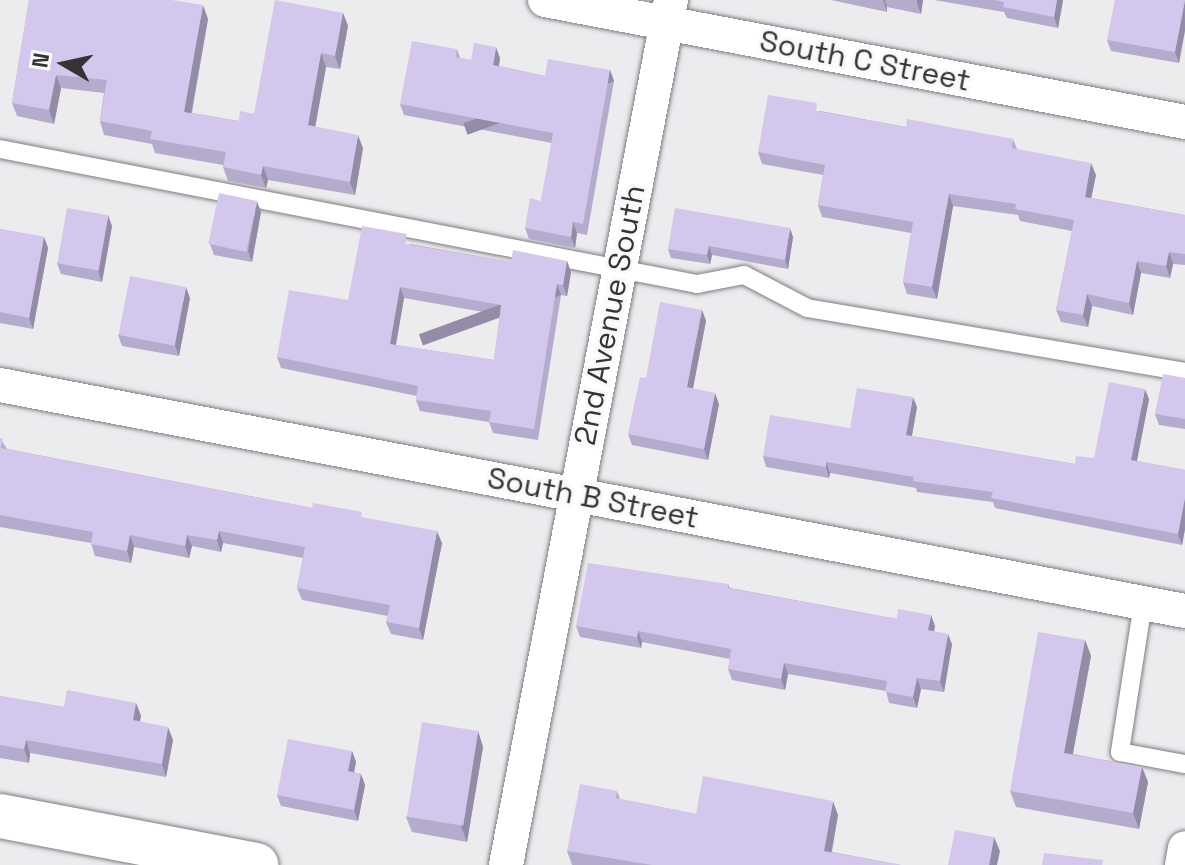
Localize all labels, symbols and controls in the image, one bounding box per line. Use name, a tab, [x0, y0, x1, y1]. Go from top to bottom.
street label: South C Street	[757, 23, 973, 99]
north arrow	[24, 24, 104, 104]
text: N	[25, 51, 55, 70]
street label: 2nd Avenue South	[567, 182, 653, 448]
street label: South B Street	[484, 460, 702, 536]

